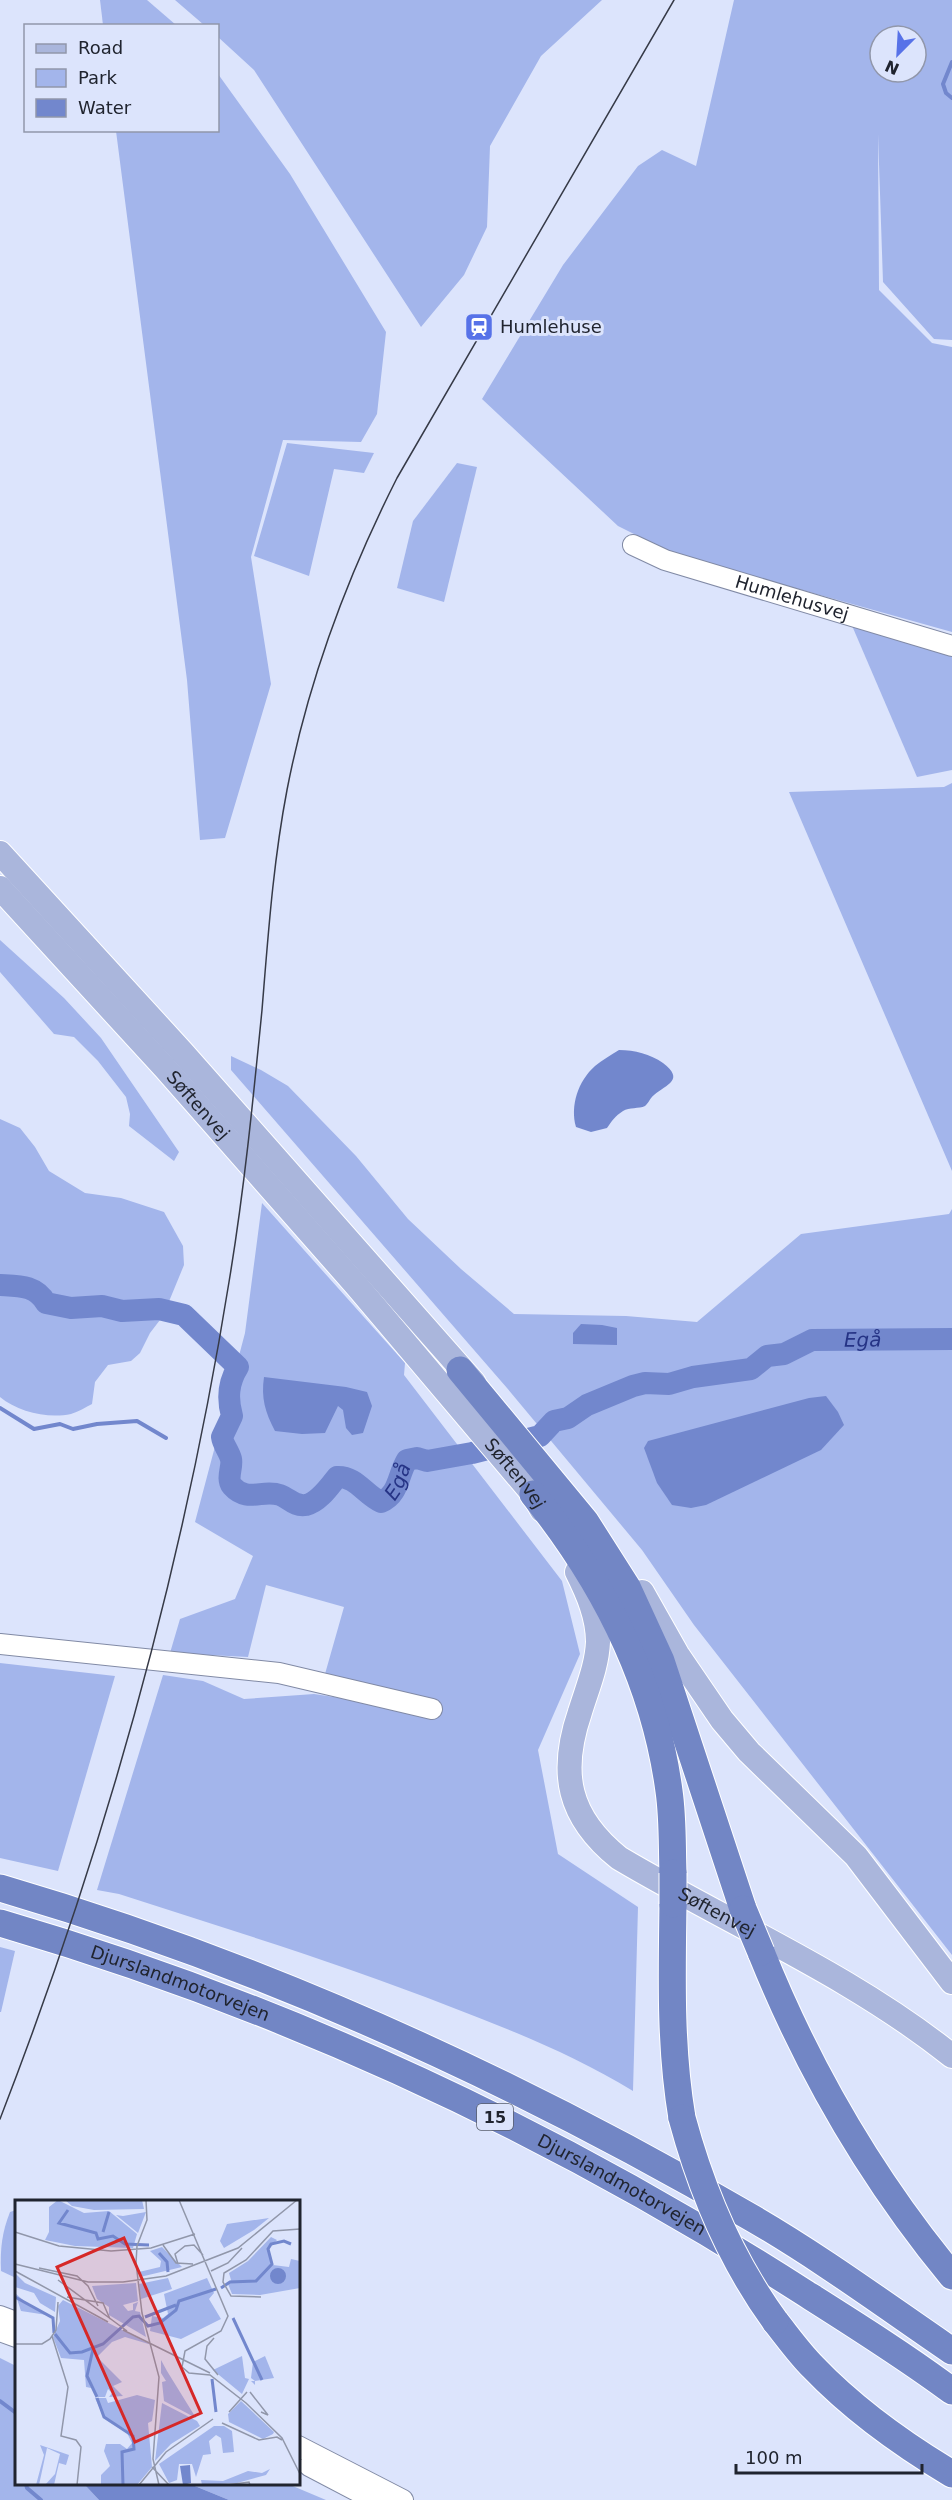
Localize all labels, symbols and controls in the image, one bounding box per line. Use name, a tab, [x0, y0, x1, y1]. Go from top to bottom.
legend	[24, 24, 219, 132]
north arrow	[868, 24, 928, 84]
text: Road	[78, 37, 123, 58]
text: N	[882, 56, 902, 79]
text: Park	[78, 67, 117, 88]
text: Water	[78, 97, 132, 118]
station icon: Humlehuse	[463, 311, 495, 343]
place label: Humlehuse	[500, 316, 602, 337]
street label: Humlehusvej	[733, 571, 852, 625]
street label: Søftenvej	[162, 1066, 234, 1144]
water label: Egå	[844, 1328, 882, 1352]
street label: Søftenvej	[480, 1434, 550, 1512]
water label: Egå	[379, 1459, 416, 1505]
street label: Søftenvej	[675, 1883, 759, 1941]
street label: Djurslandmotorvejen	[88, 1941, 273, 2025]
road number: 15	[477, 2104, 513, 2130]
street label: Djurslandmotorvejen	[534, 2129, 710, 2239]
inset map	[15, 2200, 300, 2485]
scale bar	[736, 2437, 922, 2475]
text: 100 m	[745, 2447, 803, 2468]

